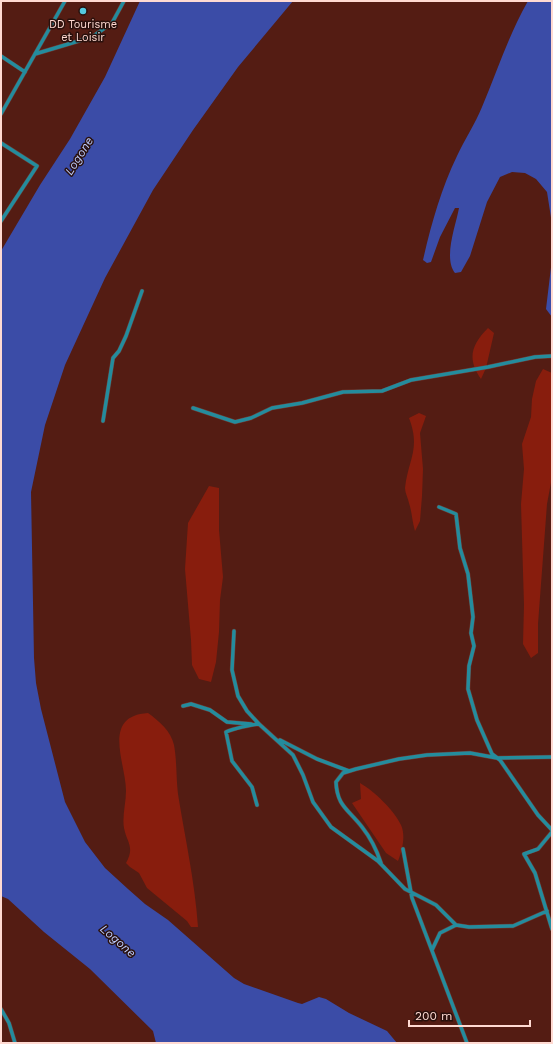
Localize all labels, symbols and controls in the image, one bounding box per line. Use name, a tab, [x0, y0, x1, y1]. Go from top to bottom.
marker: DD Tourisme et Loisir	[78, 6, 88, 16]
place label: DD Tourisme et Loisir	[49, 18, 117, 44]
water label: Logone	[62, 134, 96, 178]
water label: Logone	[97, 922, 139, 960]
scale bar	[409, 1002, 530, 1028]
text: 200 m	[415, 1009, 452, 1023]

